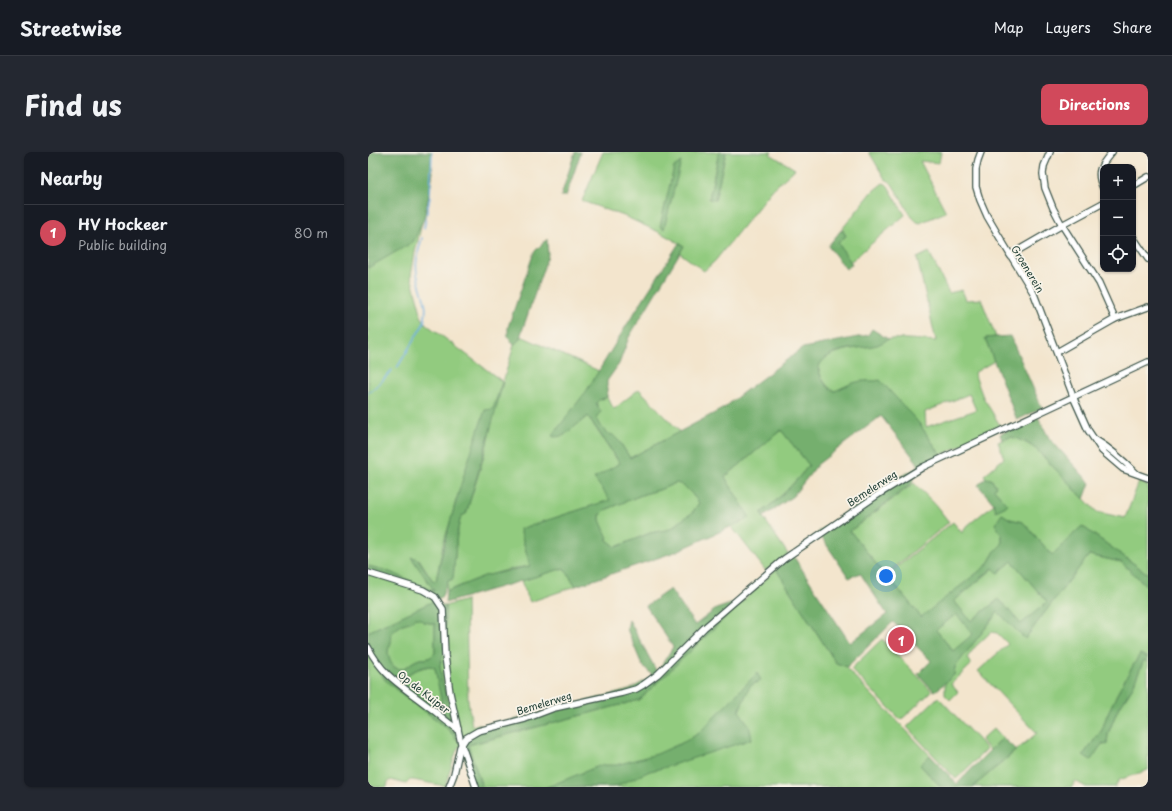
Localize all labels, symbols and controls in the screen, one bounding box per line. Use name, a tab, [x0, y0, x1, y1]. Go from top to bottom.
text: Streetwise	[20, 14, 122, 42]
text: Map	[994, 17, 1024, 38]
text: Layers	[1046, 17, 1091, 38]
text: Share	[1113, 17, 1152, 38]
text: Find us	[24, 83, 122, 126]
button: Directions	[1041, 84, 1148, 125]
map controls	[1100, 164, 1136, 272]
button: +	[1100, 164, 1136, 200]
text: Nearby	[40, 165, 102, 191]
button: −	[1100, 200, 1136, 236]
text: HV Hockeer	[78, 212, 167, 235]
text: 1	[50, 223, 56, 242]
text: 80 m	[294, 223, 328, 242]
text: Public building	[78, 235, 167, 254]
button: locate	[1100, 236, 1136, 272]
street label: Groenerein	[1008, 242, 1049, 295]
street label: Bemelerweg	[844, 466, 900, 509]
your location	[876, 566, 896, 586]
pin: 1	[888, 625, 914, 655]
street label: Op de Kuiper	[395, 667, 454, 717]
street label: Bemelerweg	[514, 687, 573, 718]

